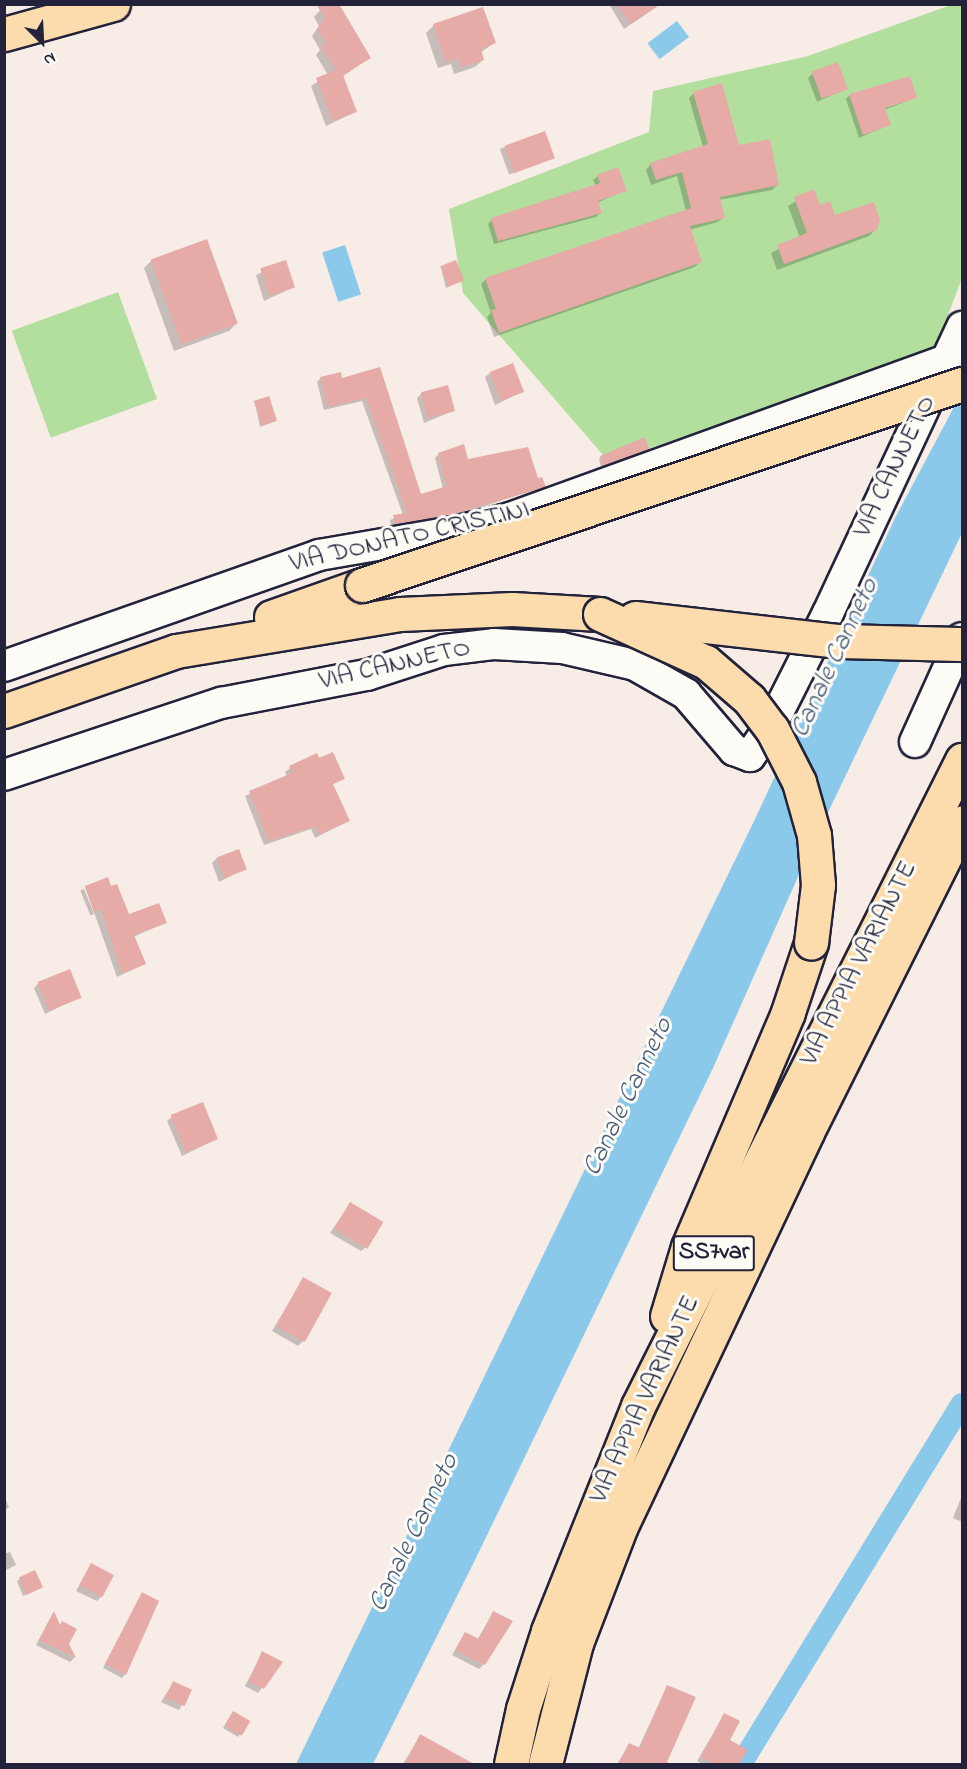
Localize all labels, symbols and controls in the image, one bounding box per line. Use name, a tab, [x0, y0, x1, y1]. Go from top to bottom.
north arrow	[12, 12, 72, 72]
text: N	[40, 45, 59, 72]
street label: VIA CANNETO	[848, 391, 944, 543]
street label: VIA DONATO CRISTINI	[287, 495, 533, 581]
water label: Canale Canneto	[784, 573, 886, 743]
street label: VIA CANNETO	[316, 633, 474, 699]
street label: VIA APPIA VARIANTE	[795, 856, 925, 1072]
water label: Canale Canneto	[576, 1013, 680, 1181]
road number: SS7var	[672, 1232, 756, 1274]
street label: VIA APPIA VARIANTE	[584, 1291, 708, 1509]
water label: Canale Canneto	[362, 1449, 466, 1617]

